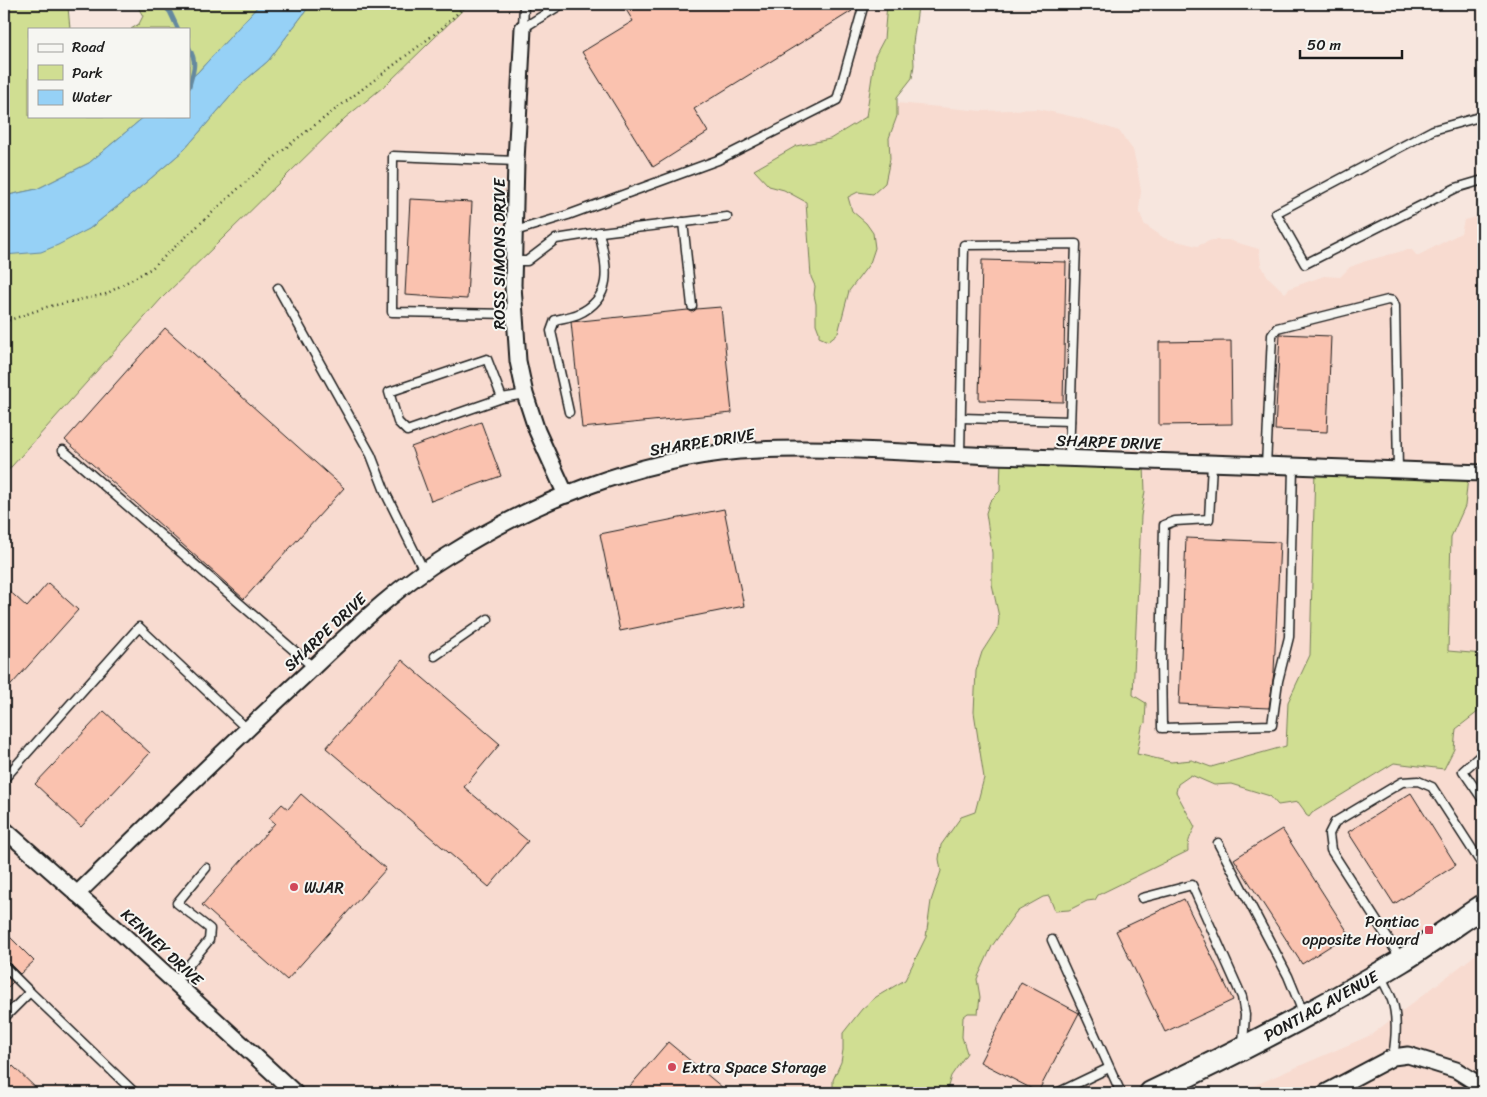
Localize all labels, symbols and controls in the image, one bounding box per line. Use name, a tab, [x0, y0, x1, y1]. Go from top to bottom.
legend	[28, 28, 190, 118]
scale bar	[1300, 28, 1402, 60]
text: 50 m	[1307, 32, 1342, 58]
text: Road	[72, 34, 105, 60]
text: Park	[72, 60, 103, 86]
text: Water	[72, 84, 112, 110]
street label: ROSS SIMONS DRIVE	[485, 177, 514, 330]
street label: SHARPE DRIVE	[648, 419, 757, 465]
street label: SHARPE DRIVE	[1056, 426, 1163, 458]
street label: SHARPE DRIVE	[277, 585, 374, 679]
place label: WJAR	[304, 873, 344, 902]
marker: WJAR	[288, 881, 300, 893]
street label: KENNEY DRIVE	[114, 901, 211, 994]
place label: Pontiac opposite Howard	[1302, 907, 1421, 954]
marker: Pontiac opposite Howard	[1423, 924, 1435, 936]
street label: PONTIAC AVENUE	[1258, 962, 1385, 1050]
place label: Extra Space Storage	[682, 1053, 826, 1082]
marker: Extra Space Storage	[666, 1061, 678, 1073]

